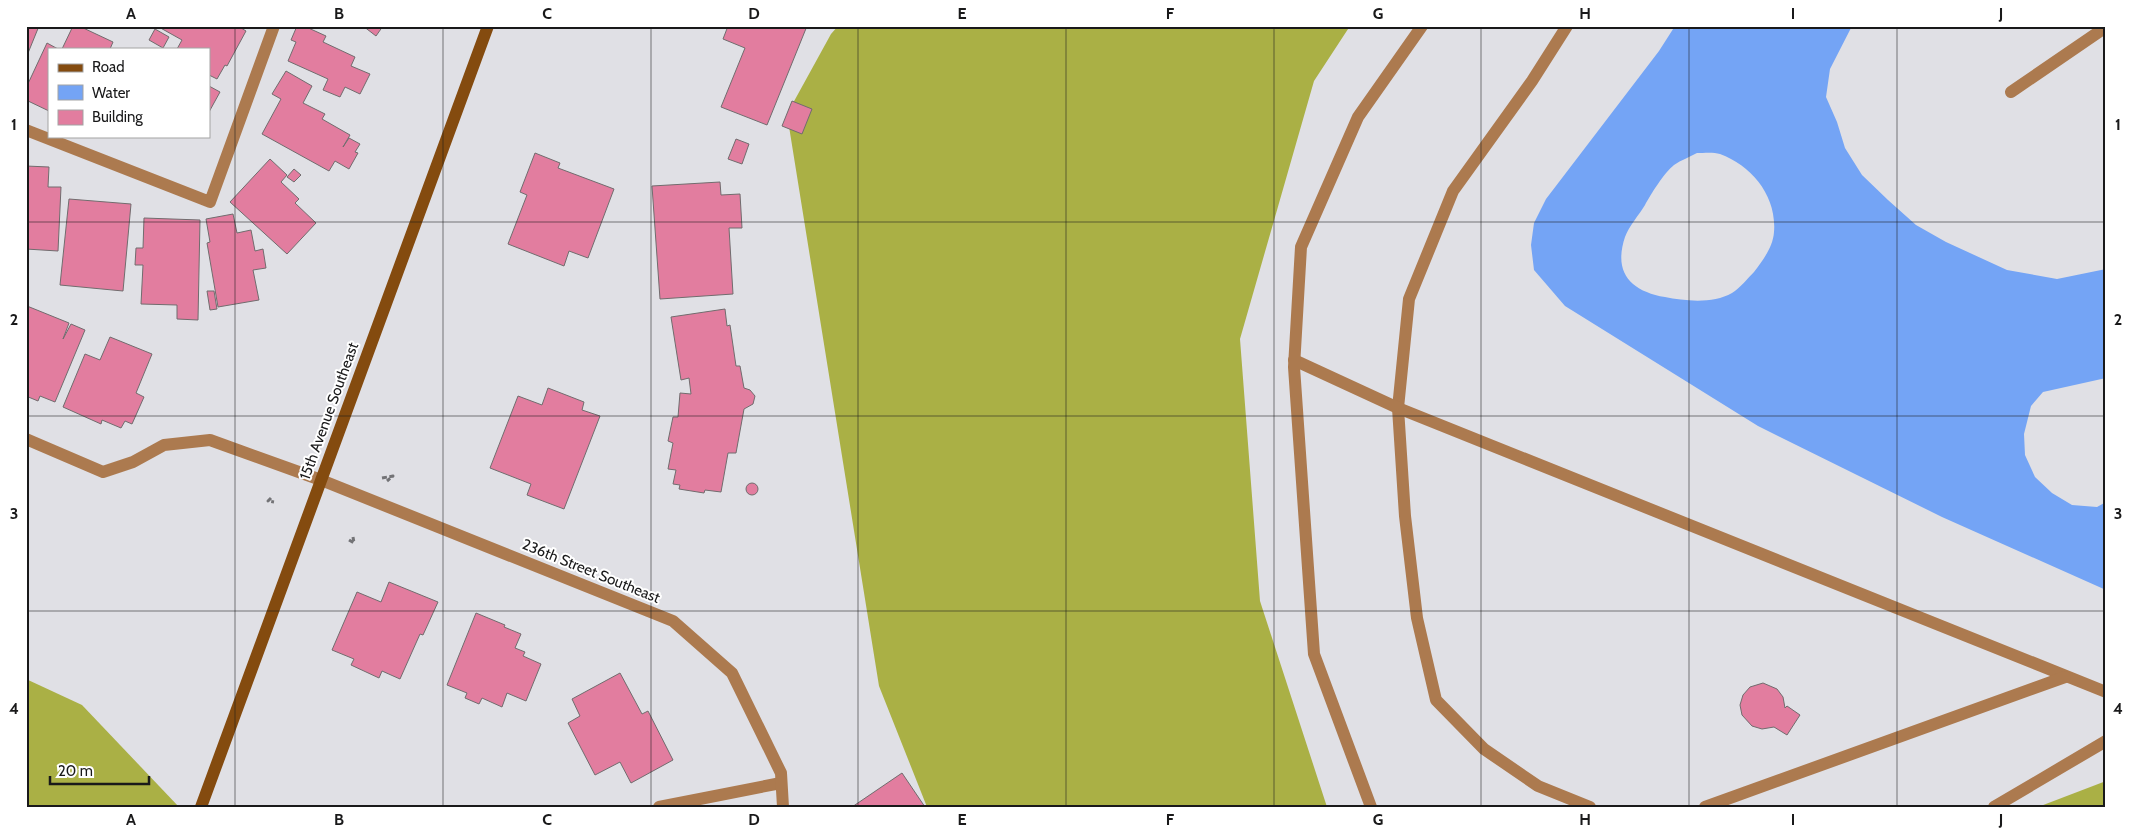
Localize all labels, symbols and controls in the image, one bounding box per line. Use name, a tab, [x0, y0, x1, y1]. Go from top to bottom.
text: A	[126, 4, 136, 23]
text: B	[334, 4, 344, 23]
text: C	[542, 4, 552, 23]
text: D	[748, 4, 760, 23]
text: E	[957, 4, 967, 23]
text: F	[1166, 4, 1175, 23]
text: G	[1373, 4, 1383, 23]
text: H	[1579, 4, 1591, 23]
text: I	[1791, 4, 1795, 23]
text: J	[1998, 4, 2003, 23]
legend	[48, 48, 210, 138]
text: Road	[92, 58, 125, 76]
text: Water	[92, 84, 130, 102]
text: Building	[92, 108, 143, 126]
text: 1	[11, 115, 17, 134]
text: 1	[2115, 115, 2121, 134]
text: 2	[10, 310, 18, 329]
text: 2	[2114, 310, 2122, 329]
street label: 15th Avenue Southeast	[296, 340, 362, 482]
text: 3	[10, 504, 18, 523]
text: 3	[2114, 504, 2122, 523]
street label: 236th Street Southeast	[519, 535, 663, 607]
text: 4	[9, 699, 19, 718]
text: 4	[2113, 699, 2123, 718]
scale bar	[50, 753, 149, 785]
text: 20 m	[58, 762, 93, 780]
text: A	[126, 810, 136, 829]
text: B	[334, 810, 344, 829]
text: C	[542, 810, 552, 829]
text: D	[748, 810, 760, 829]
text: E	[957, 810, 967, 829]
text: F	[1166, 810, 1175, 829]
text: G	[1373, 810, 1383, 829]
text: H	[1579, 810, 1591, 829]
text: I	[1791, 810, 1795, 829]
text: J	[1998, 810, 2003, 829]

